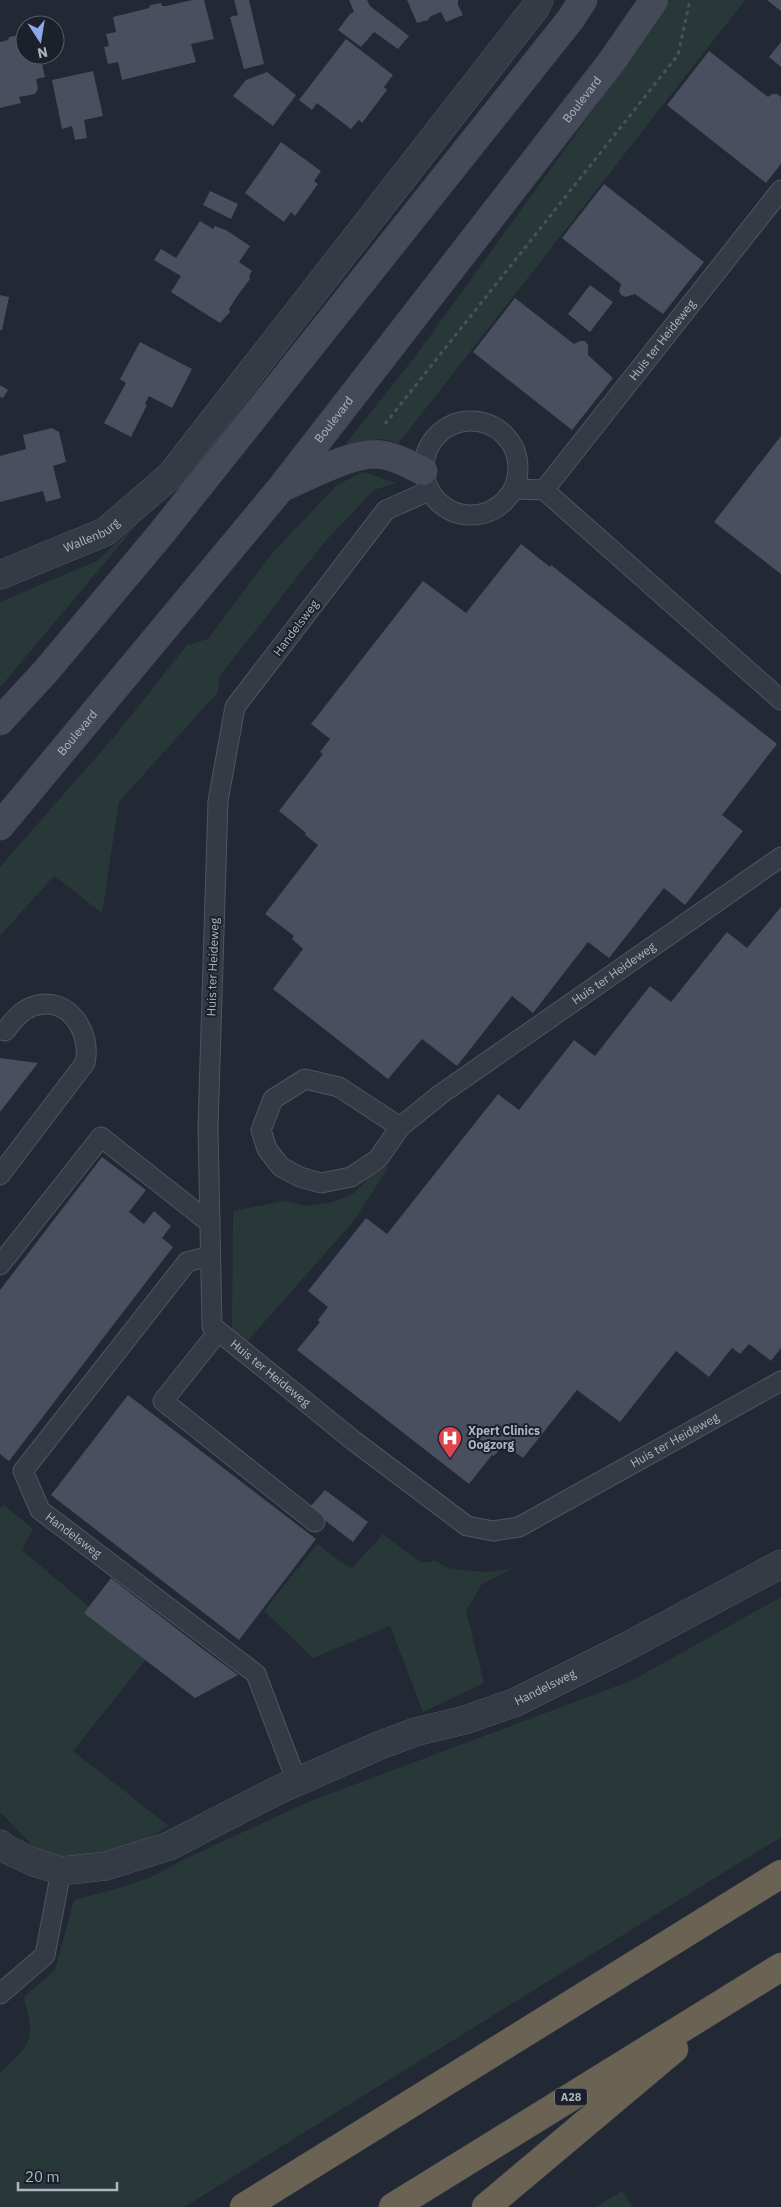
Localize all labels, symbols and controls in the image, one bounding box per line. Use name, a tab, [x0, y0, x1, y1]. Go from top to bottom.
north arrow	[15, 15, 65, 65]
text: N	[36, 43, 50, 63]
street label: Boulevard	[559, 73, 604, 125]
street label: Huis ter Heideweg	[626, 296, 699, 383]
street label: Boulevard	[311, 393, 356, 446]
street label: Wallenburg	[61, 514, 123, 555]
street label: Handelsweg	[270, 596, 322, 659]
street label: Boulevard	[54, 707, 100, 758]
street label: Huis ter Heideweg	[203, 917, 222, 1017]
street label: Huis ter Heideweg	[569, 938, 659, 1008]
street label: Huis ter Heideweg	[228, 1336, 314, 1410]
street label: Huis ter Heideweg	[628, 1409, 722, 1470]
place label: Xpert Clinics Oogzorg	[468, 1423, 540, 1452]
hospital icon: Xpert Clinics Oogzorg	[437, 1425, 463, 1459]
street label: Handelsweg	[43, 1509, 105, 1561]
street label: Handelsweg	[512, 1665, 579, 1709]
road number: A28	[555, 2088, 587, 2106]
scale bar	[18, 2160, 116, 2192]
text: 20 m	[25, 2167, 60, 2186]

